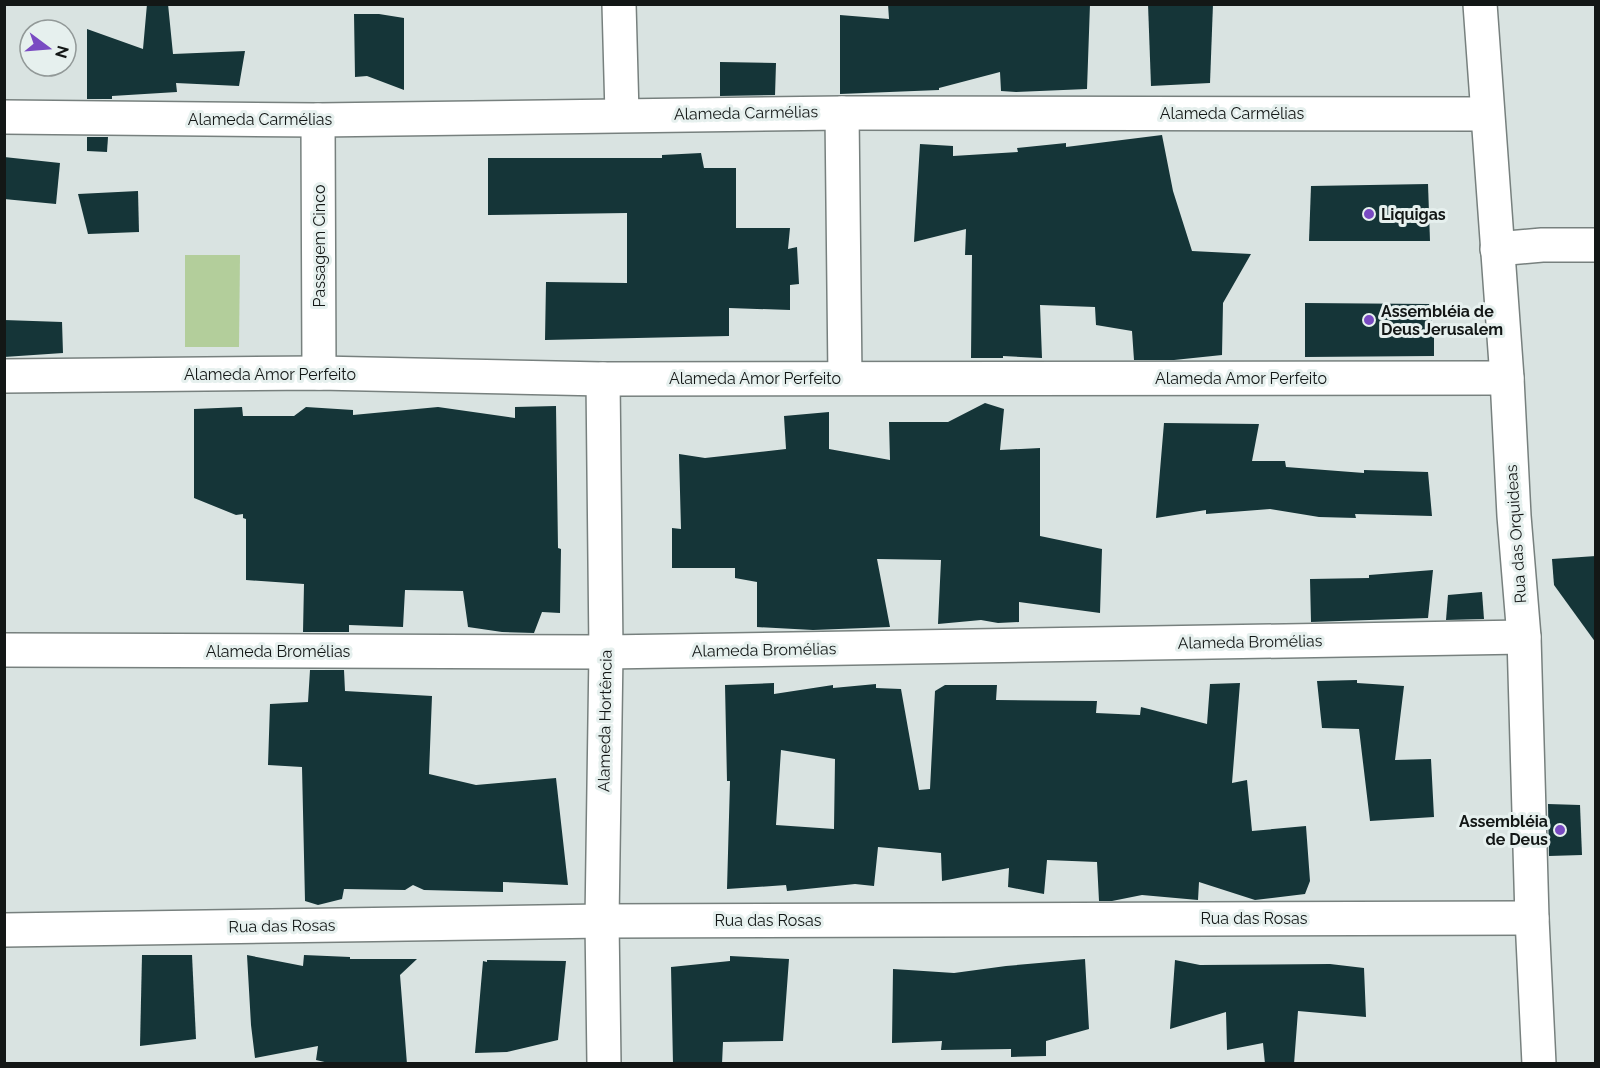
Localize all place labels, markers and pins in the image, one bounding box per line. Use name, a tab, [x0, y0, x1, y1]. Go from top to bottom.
place label: Liquigas	[1381, 205, 1446, 224]
marker: Liquigas	[1362, 207, 1376, 221]
place label: Assembléia de Deus Jerusalem	[1381, 302, 1503, 339]
marker: Assembléia de Deus Jerusalem	[1362, 313, 1376, 327]
place label: Assembléia de Deus	[1459, 812, 1548, 849]
marker: Assembléia de Deus	[1553, 823, 1567, 837]

